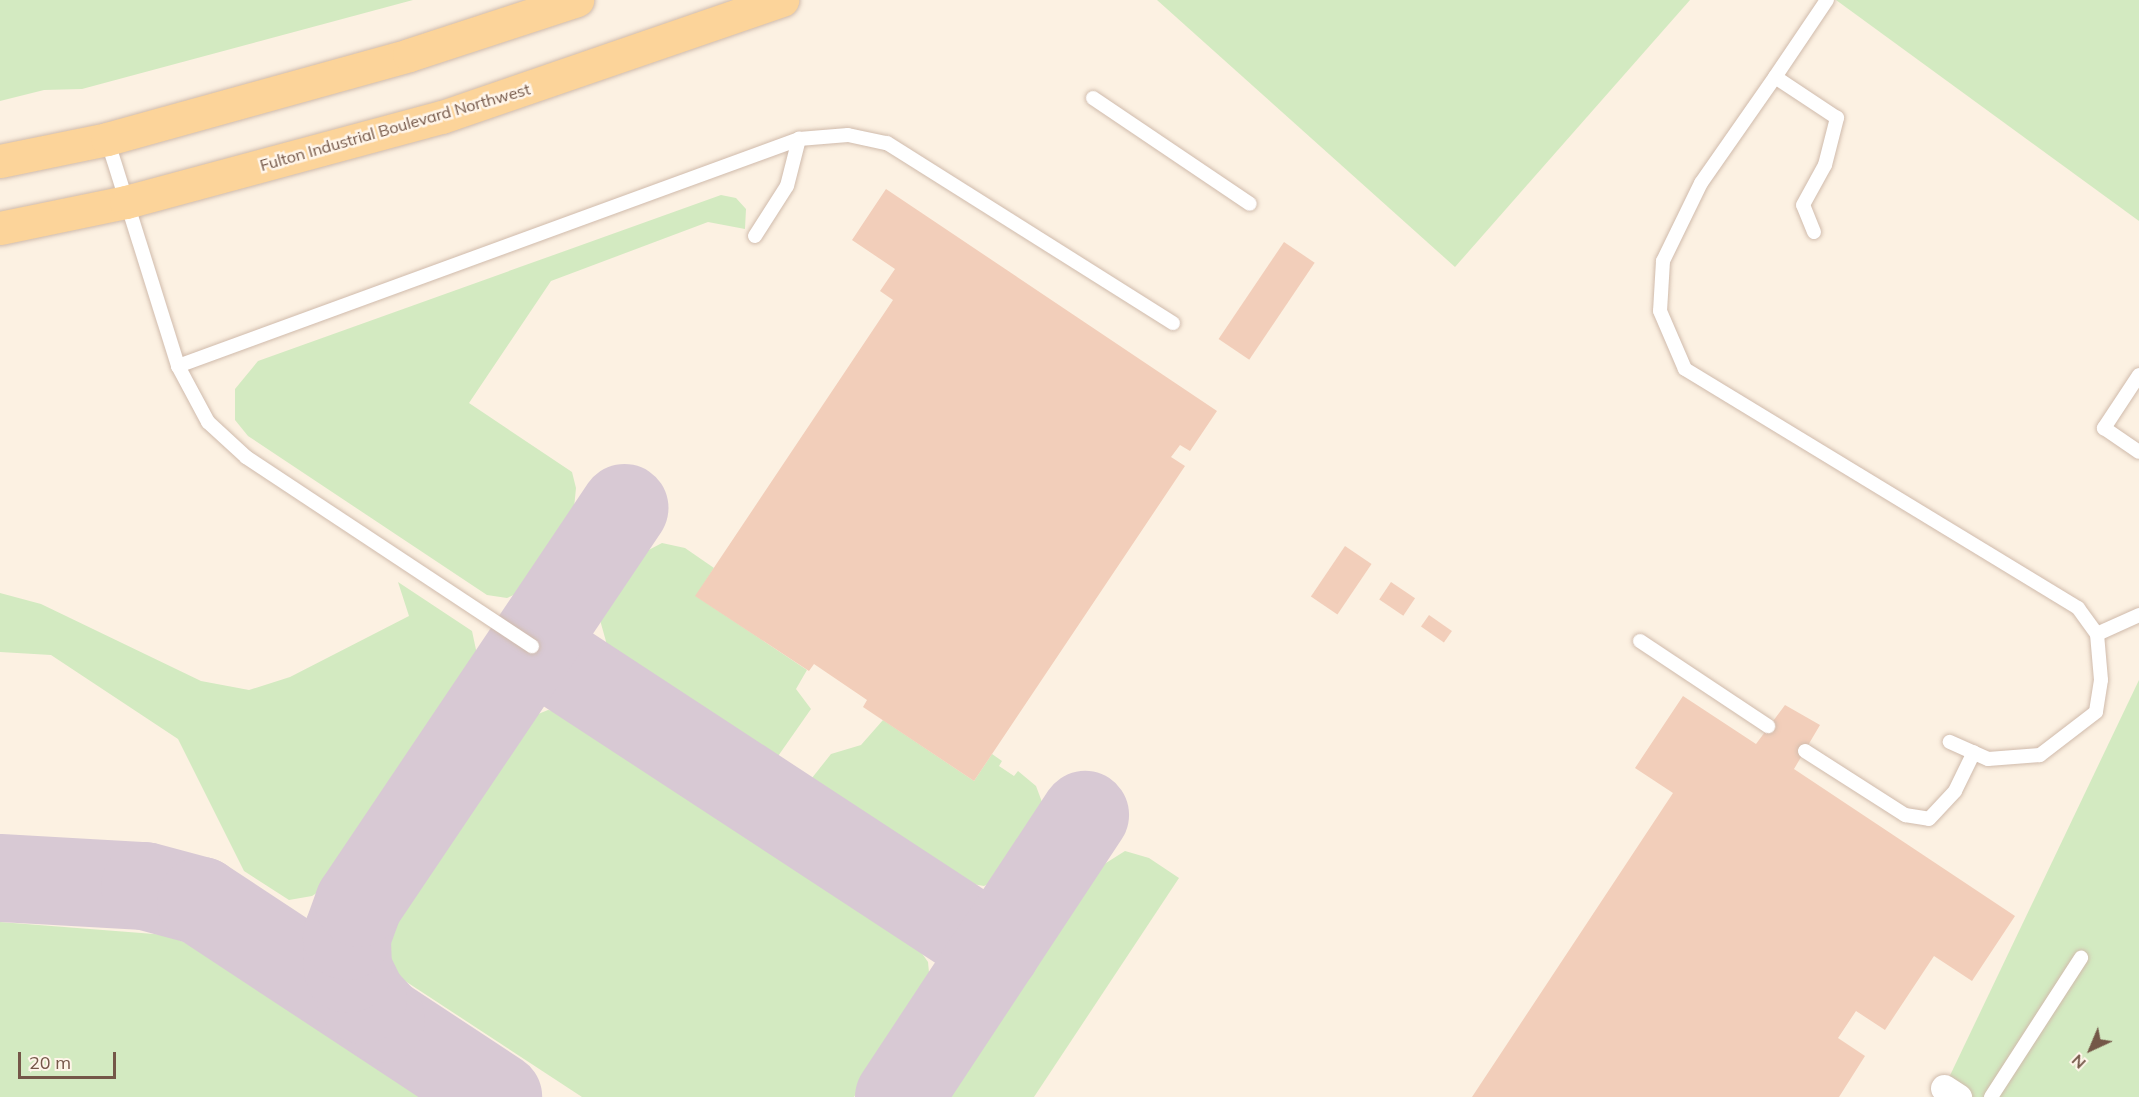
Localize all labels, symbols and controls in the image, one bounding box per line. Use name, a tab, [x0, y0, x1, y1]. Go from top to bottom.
street label: Fulton Industrial Boulevard Northwest	[258, 79, 532, 175]
north arrow	[2061, 1019, 2121, 1079]
scale bar	[21, 1040, 118, 1078]
text: 20 m	[29, 1051, 71, 1074]
text: N	[2067, 1051, 2090, 1073]

